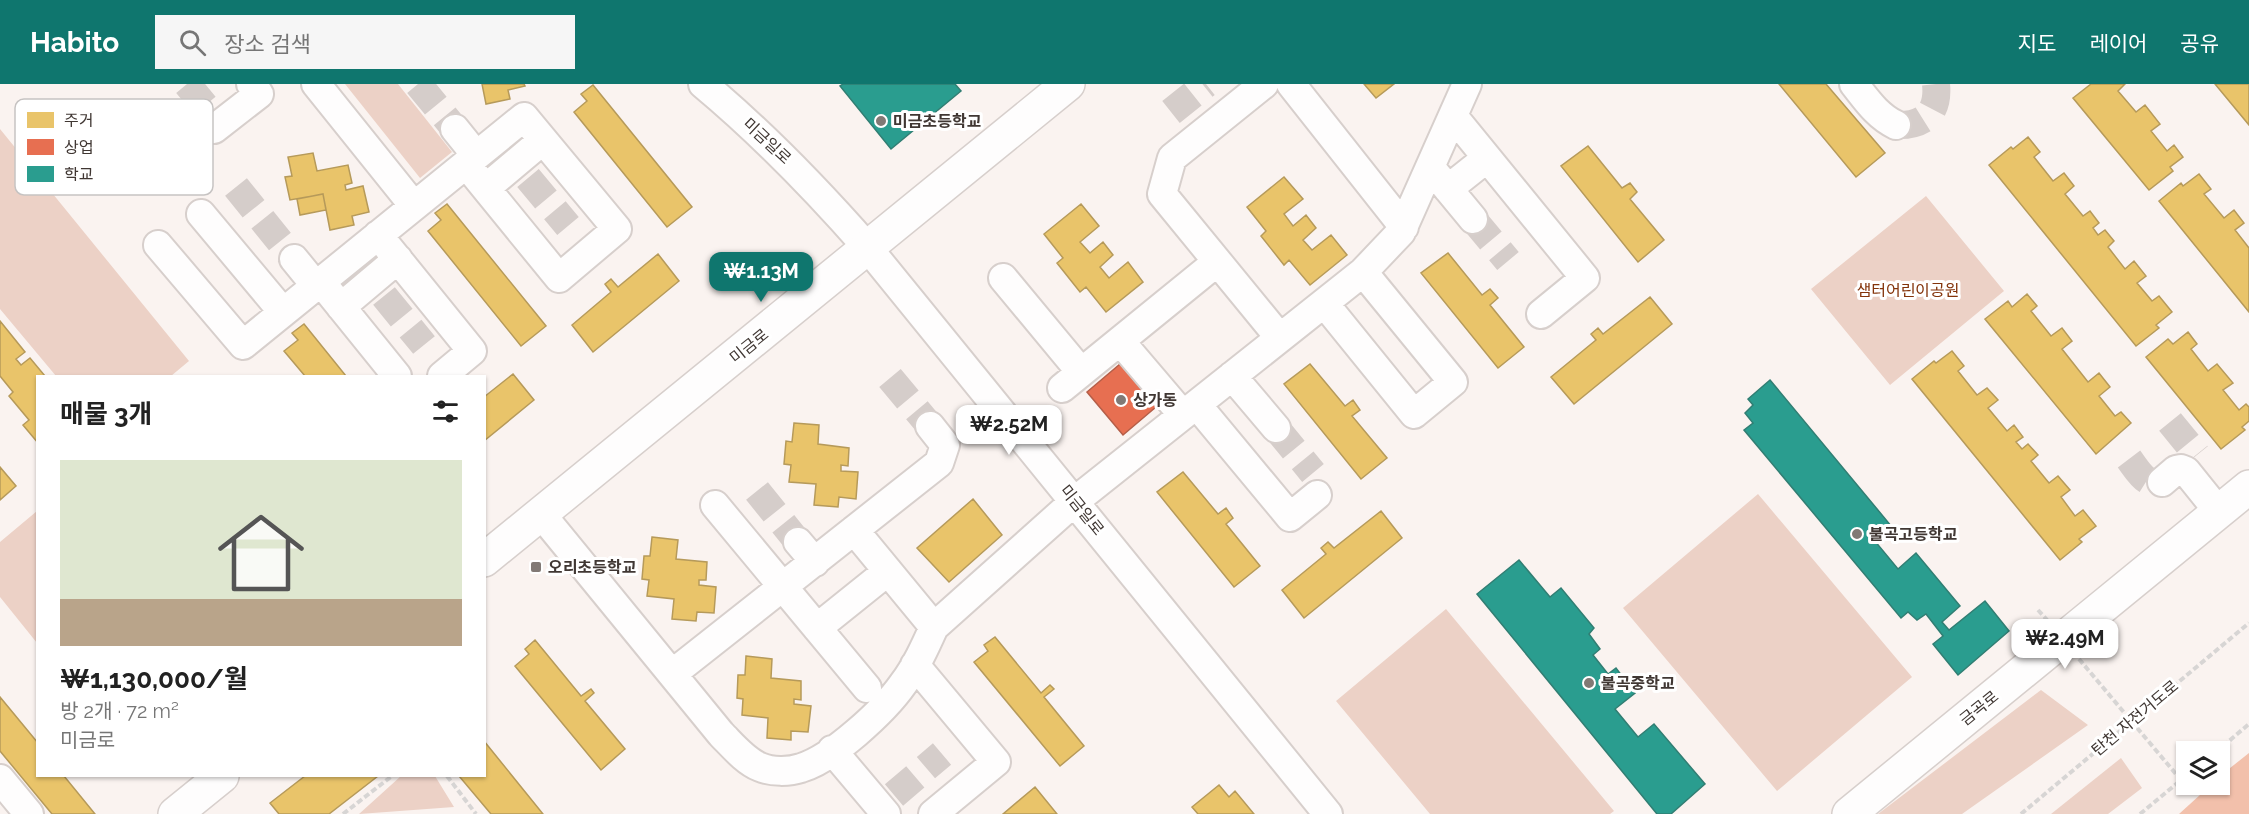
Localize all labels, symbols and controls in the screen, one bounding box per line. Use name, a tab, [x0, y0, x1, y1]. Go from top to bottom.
search box	[155, 15, 575, 69]
text: Habito	[30, 26, 119, 59]
icon: search	[176, 26, 209, 59]
text: 장소 검색	[224, 31, 311, 57]
text: 지도	[2018, 31, 2056, 56]
text: 레이어	[2089, 31, 2147, 56]
text: 공유	[2180, 31, 2219, 56]
legend	[15, 99, 213, 195]
text: 주거	[64, 111, 93, 130]
place label: 미금초등학교	[893, 112, 982, 131]
street label: 미금일로	[739, 114, 795, 168]
marker: 미금초등학교	[874, 114, 888, 128]
text: 상업	[64, 138, 93, 157]
text: 학교	[64, 165, 93, 184]
pin: ₩1.13M	[712, 252, 810, 303]
text: ₩1.13M	[723, 259, 799, 283]
park label: 샘터어린이공원	[1856, 281, 1960, 300]
street label: 미금로	[726, 325, 772, 367]
place label: 상가동	[1133, 391, 1177, 410]
marker: 상가동	[1114, 393, 1128, 407]
icon: filters	[429, 395, 462, 428]
text: 매물 3개	[60, 399, 153, 429]
pin: ₩2.52M	[960, 405, 1058, 456]
text: ₩2.52M	[970, 412, 1048, 436]
street label: 미금일로	[1056, 481, 1108, 539]
icon: home	[207, 499, 315, 607]
place label: 불곡고등학교	[1869, 525, 1958, 544]
marker: 불곡고등학교	[1850, 527, 1864, 541]
place label: 오리초등학교	[548, 558, 637, 577]
marker: 오리초등학교	[529, 560, 543, 574]
pin: ₩2.49M	[2016, 619, 2114, 670]
text: ₩2.49M	[2025, 626, 2105, 650]
text: ₩1,130,000/월	[60, 664, 248, 694]
place label: 불곡중학교	[1601, 674, 1675, 693]
marker: 불곡중학교	[1582, 676, 1596, 690]
street label: 탄천 자전거도로	[2088, 676, 2182, 760]
street label: 금곡로	[1956, 687, 2002, 729]
text: 방 2개 · 72 m²	[60, 699, 179, 723]
text: 미금로	[60, 728, 115, 752]
map controls	[2176, 741, 2230, 795]
button: layers	[2176, 741, 2230, 795]

